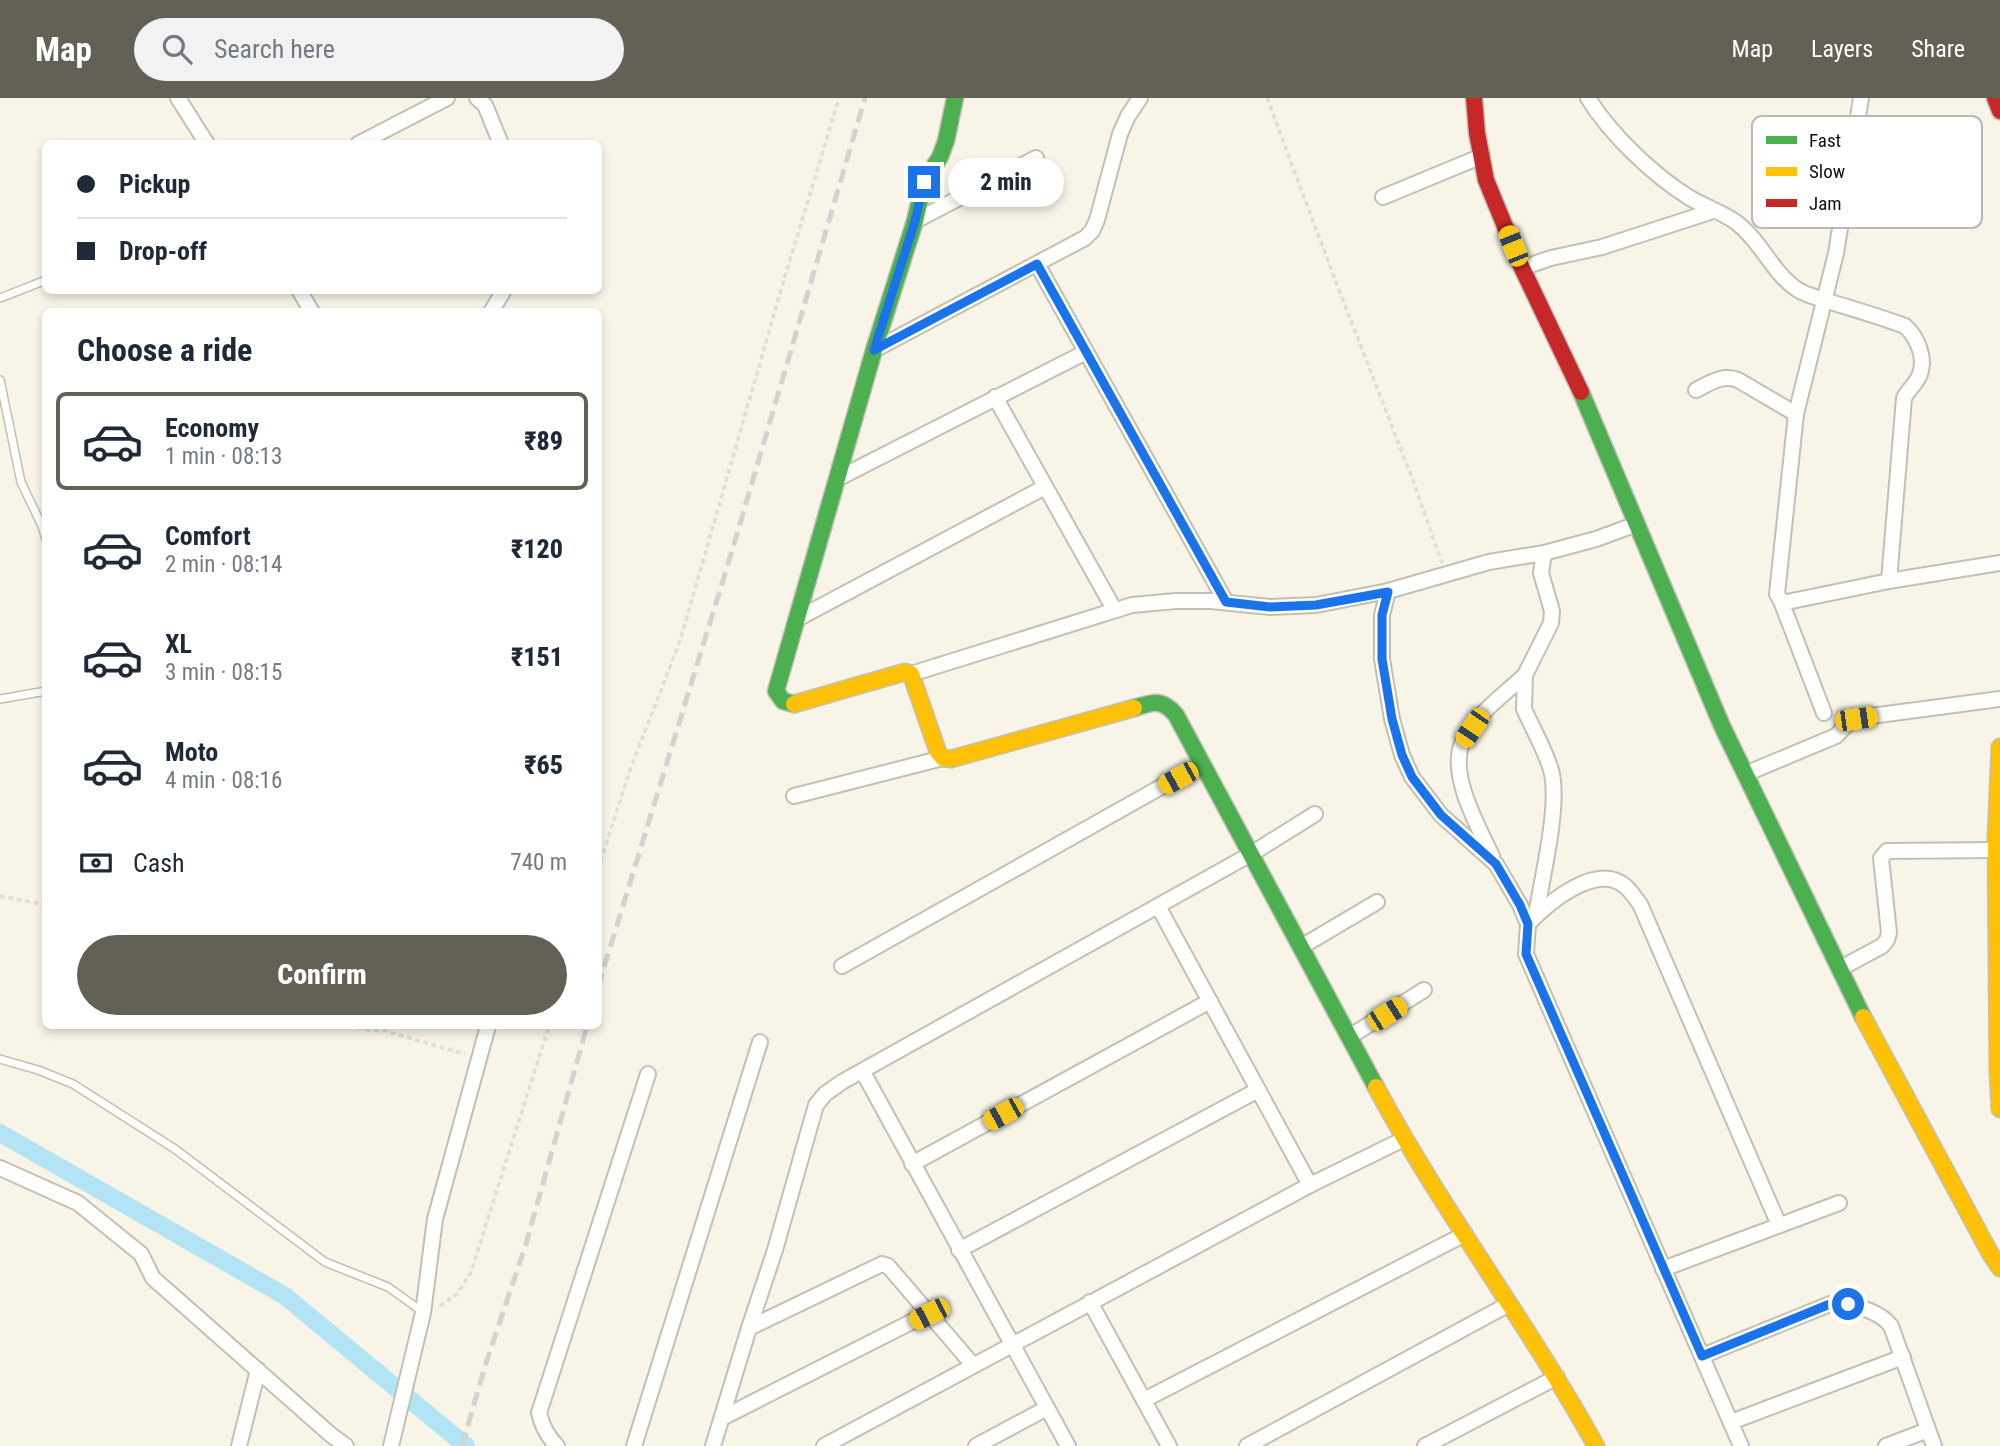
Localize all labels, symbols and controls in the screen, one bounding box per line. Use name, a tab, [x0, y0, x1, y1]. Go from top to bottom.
search box	[134, 18, 624, 81]
text: Map	[35, 30, 92, 69]
icon: search	[158, 30, 196, 68]
text: Search here	[214, 34, 335, 64]
text: Map	[1732, 35, 1773, 63]
text: Layers	[1811, 35, 1873, 63]
text: Share	[1911, 35, 1965, 63]
legend	[1752, 116, 1982, 228]
text: Fast	[1809, 129, 1841, 152]
callout: 2 min	[948, 158, 1064, 206]
text: Slow	[1809, 160, 1845, 183]
route end	[908, 166, 940, 198]
text: Pickup	[119, 169, 190, 199]
text: 2 min	[980, 169, 1032, 196]
text: Jam	[1809, 192, 1842, 215]
car	[1496, 223, 1531, 269]
text: Drop-off	[119, 236, 207, 266]
text: Choose a ride	[77, 331, 252, 369]
icon: car	[81, 410, 144, 473]
text: Economy	[165, 413, 259, 443]
text: ₹89	[524, 426, 563, 456]
text: 1 min · 08:13	[165, 443, 282, 470]
icon: car	[81, 518, 144, 581]
text: Comfort	[165, 521, 251, 551]
text: ₹120	[511, 534, 563, 564]
text: 2 min · 08:14	[165, 551, 282, 578]
icon: car	[81, 626, 144, 689]
text: XL	[165, 629, 192, 659]
text: ₹151	[511, 642, 563, 672]
text: 3 min · 08:15	[165, 659, 282, 686]
car	[1452, 705, 1493, 751]
car	[1834, 706, 1879, 732]
icon: car	[81, 734, 144, 797]
text: Moto	[165, 737, 218, 767]
text: ₹65	[524, 750, 563, 780]
car	[1155, 759, 1202, 797]
text: 4 min · 08:16	[165, 767, 282, 794]
icon: cash	[77, 844, 115, 882]
text: Cash	[133, 848, 185, 878]
text: 740 m	[510, 849, 567, 876]
button: Confirm	[77, 935, 567, 1015]
car	[1364, 994, 1411, 1034]
car	[980, 1095, 1027, 1133]
route start	[1832, 1288, 1864, 1320]
car	[906, 1295, 953, 1333]

